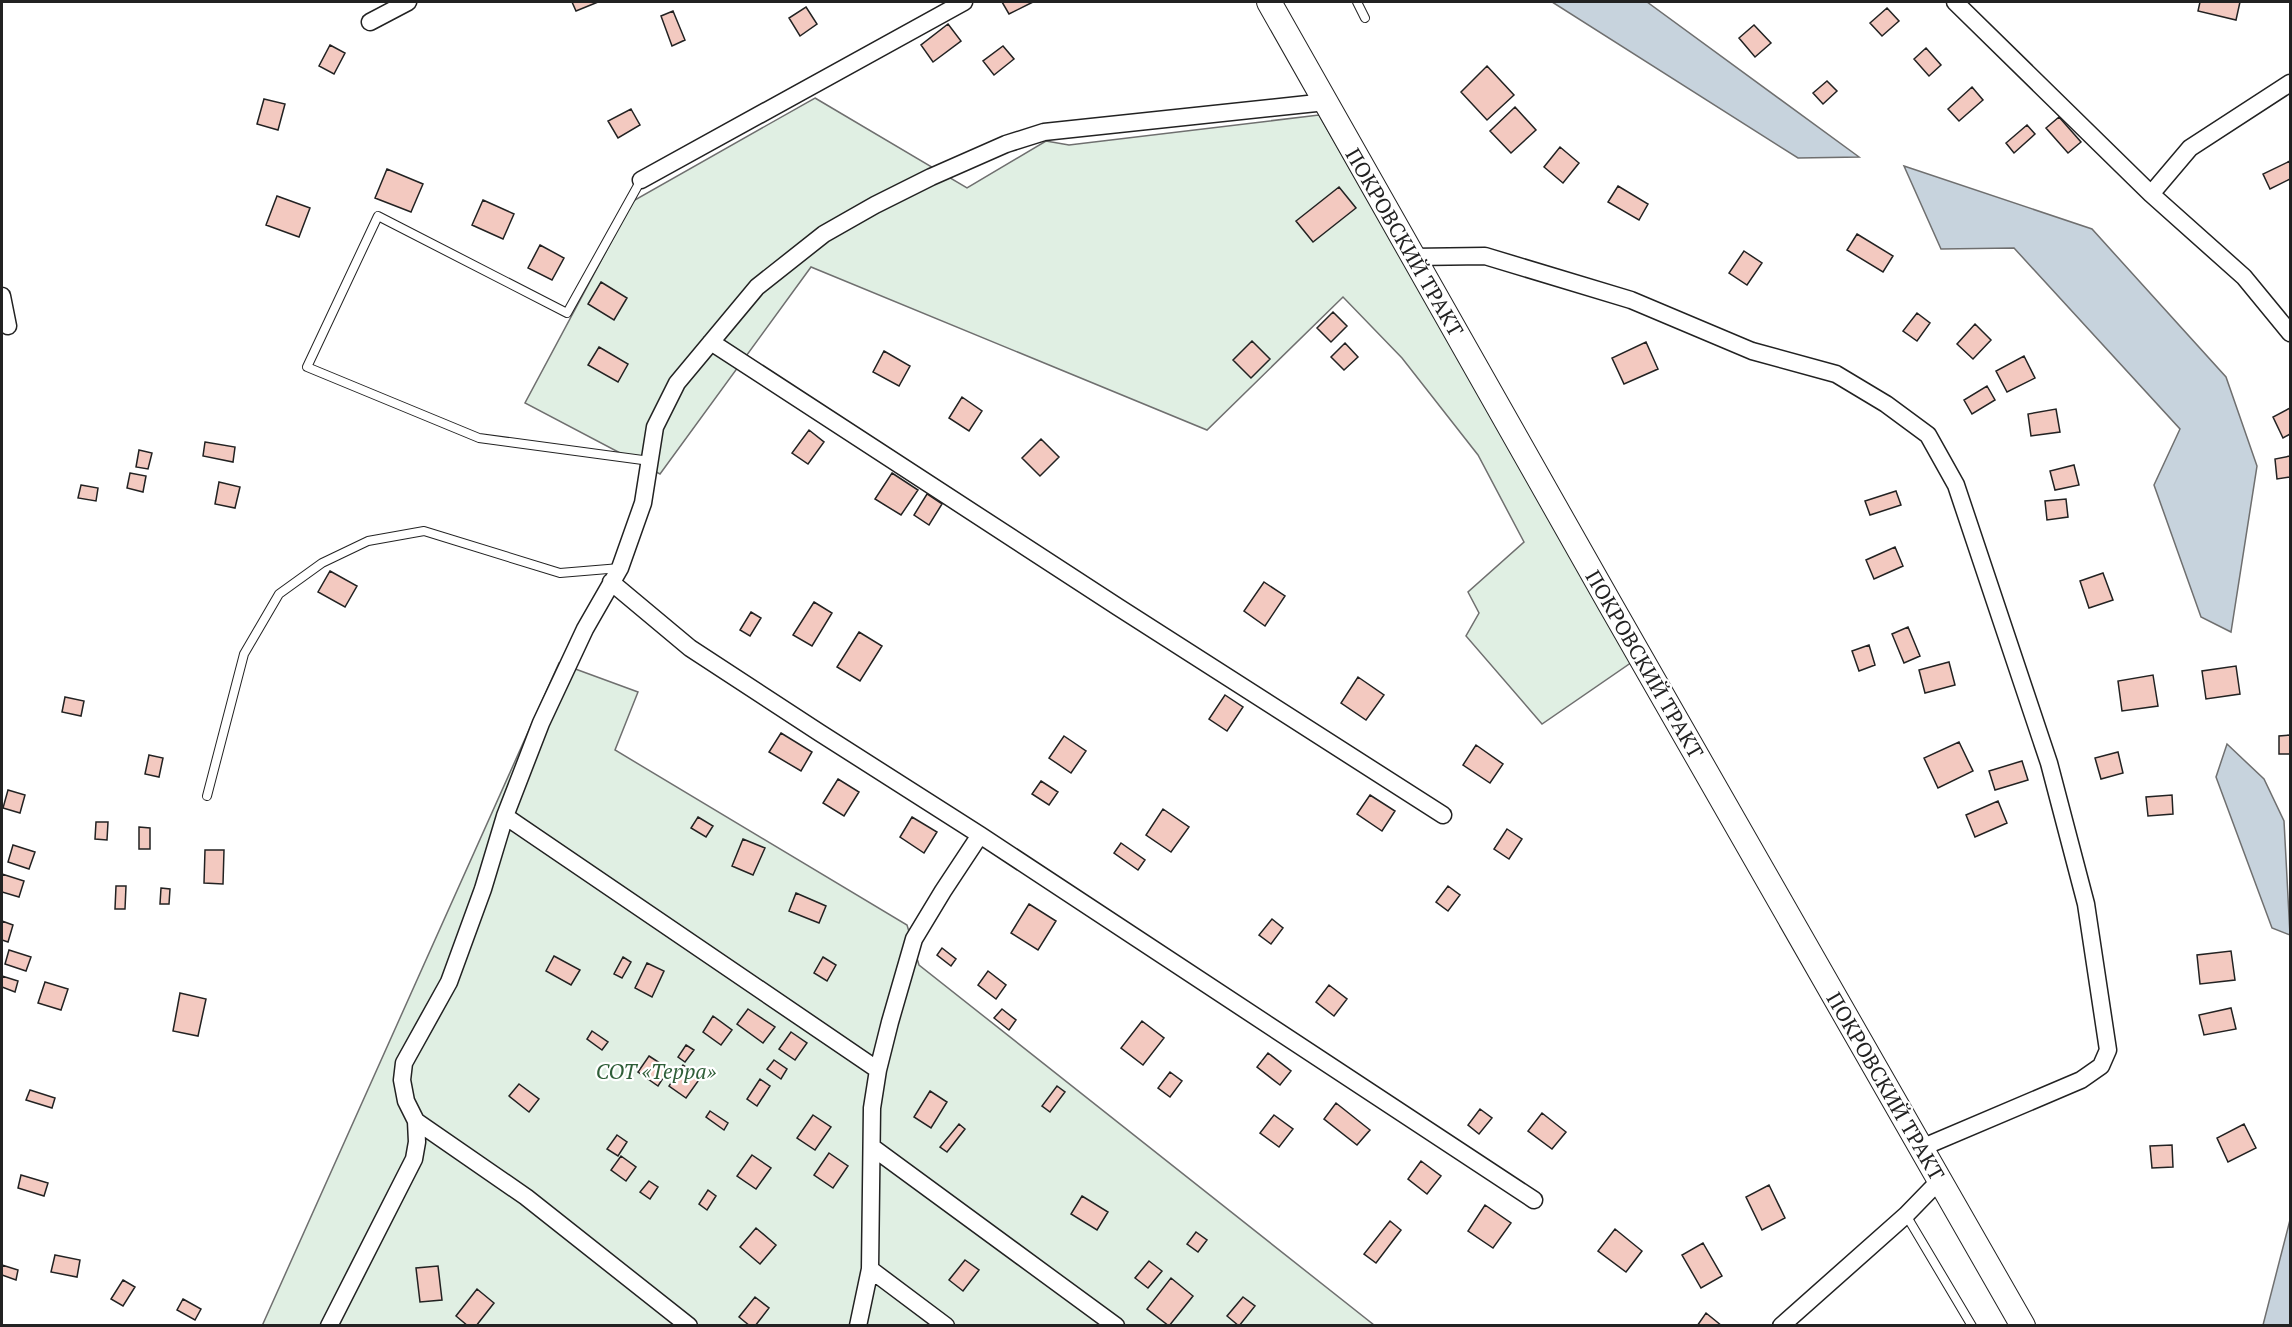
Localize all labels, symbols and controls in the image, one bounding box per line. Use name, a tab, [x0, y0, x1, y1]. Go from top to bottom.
street label: ПОКРОВСКИЙ ТРАКТ	[1340, 143, 1470, 341]
street label: ПОКРОВСКИЙ ТРАКТ	[1580, 565, 1710, 763]
street label: ПОКРОВСКИЙ ТРАКТ	[1821, 987, 1951, 1185]
park label: СОТ «Терра»	[596, 1057, 717, 1085]

